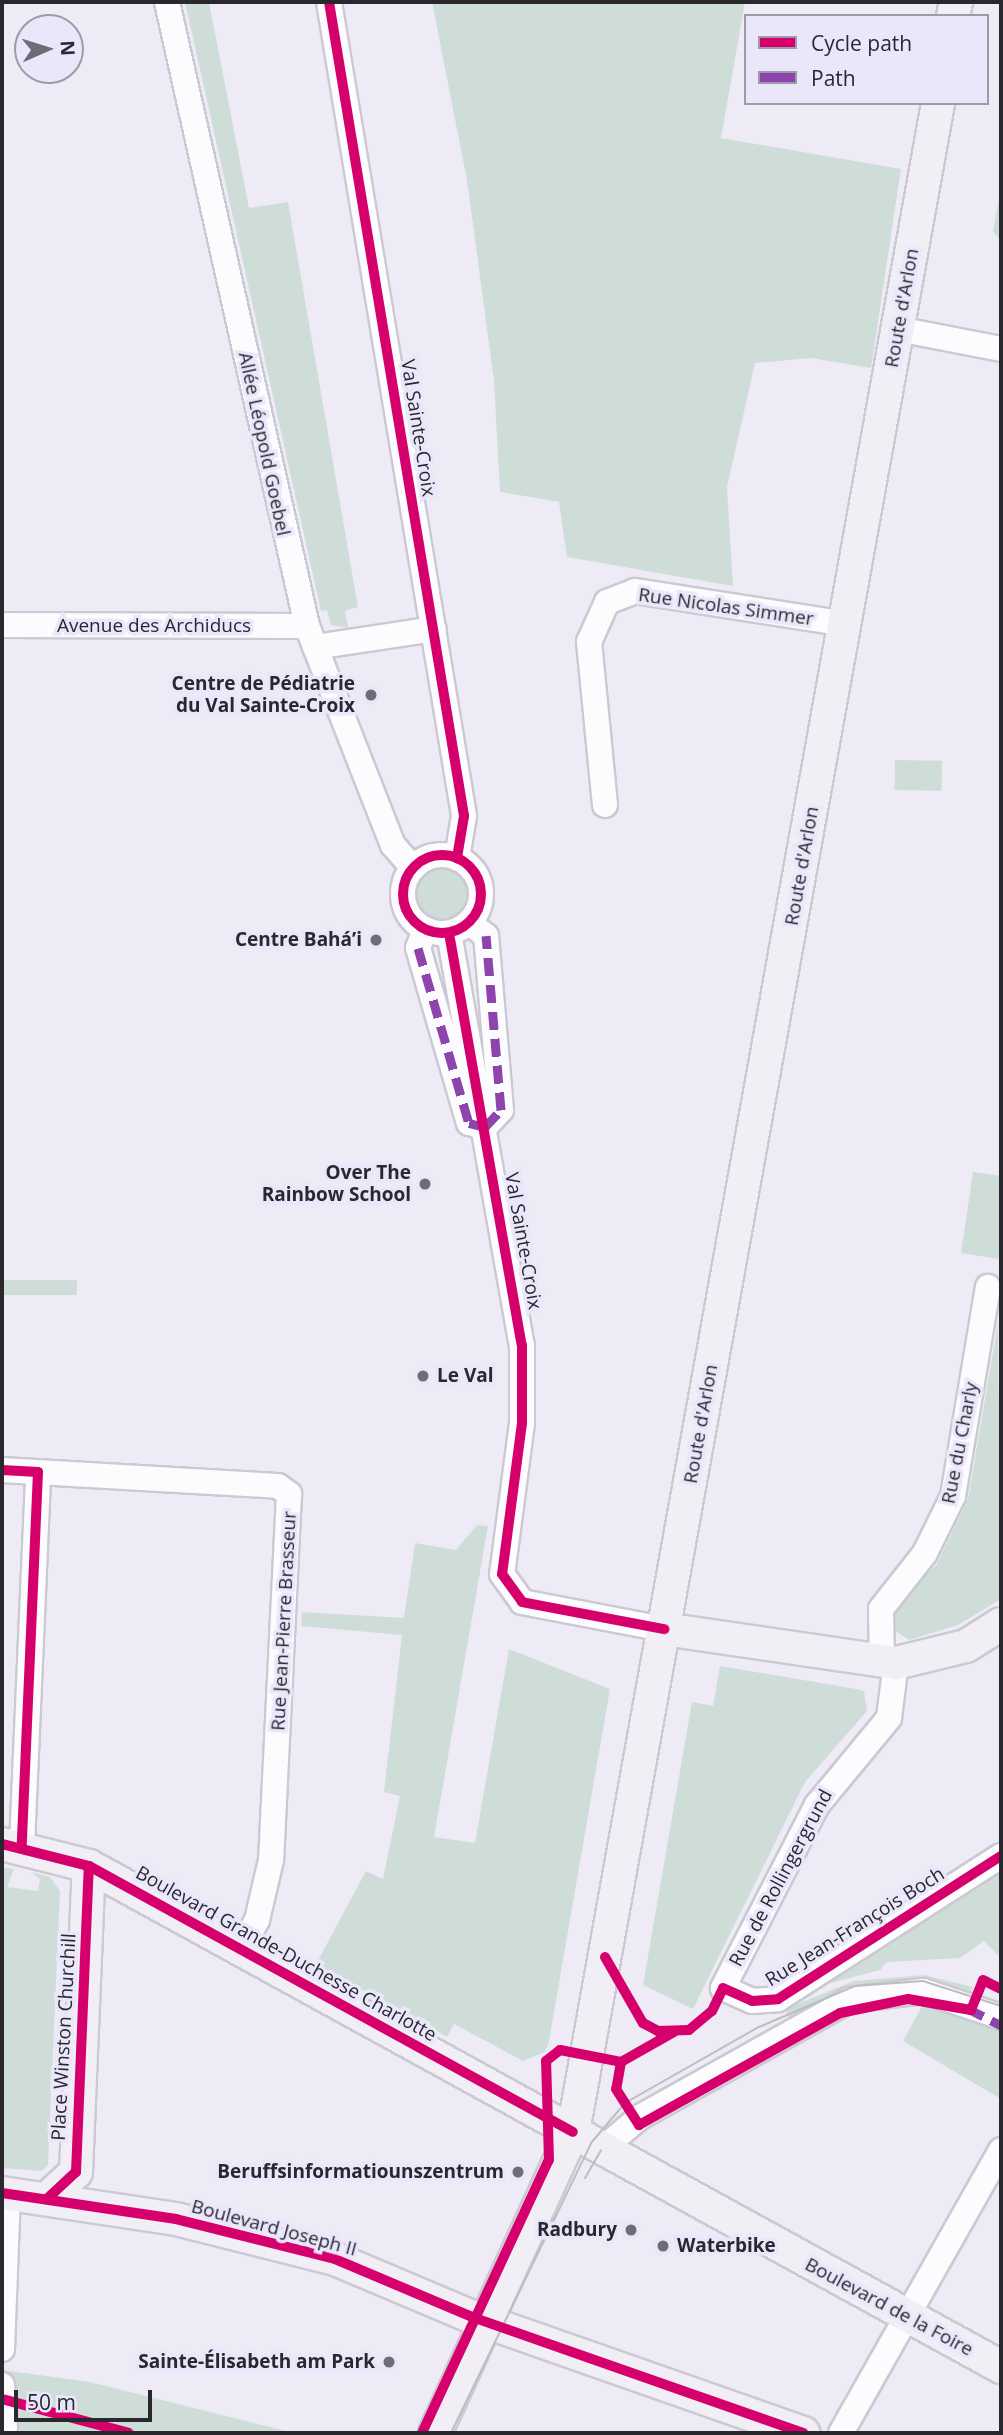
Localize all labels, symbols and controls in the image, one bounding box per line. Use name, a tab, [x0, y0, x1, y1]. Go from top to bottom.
north arrow	[14, 14, 84, 84]
legend	[744, 14, 989, 105]
text: Cycle path	[811, 29, 912, 57]
text: N	[55, 40, 81, 56]
text: Path	[811, 64, 856, 92]
street label: Route d'Arlon	[880, 247, 924, 369]
street label: Allée Léopold Goebel	[233, 350, 295, 538]
street label: Val Sainte-Croix	[396, 358, 440, 498]
street label: Rue Nicolas Simmer	[637, 583, 815, 631]
street label: Avenue des Archiducs	[57, 615, 251, 637]
place label: Centre de Pédiatrie du Val Sainte-Croix	[172, 673, 355, 717]
marker: Centre de Pédiatrie du Val Sainte-Croix	[361, 685, 381, 705]
street label: Route d'Arlon	[780, 805, 824, 927]
place label: Centre Bahá’i	[235, 929, 362, 951]
marker: Centre Bahá’i	[368, 932, 384, 948]
place label: Over The Rainbow School	[262, 1162, 411, 1206]
street label: Val Sainte-Croix	[500, 1171, 546, 1311]
marker: Over The Rainbow School	[417, 1176, 433, 1192]
street label: Route d'Arlon	[679, 1363, 723, 1485]
place label: Le Val	[437, 1365, 494, 1387]
marker: Le Val	[415, 1368, 431, 1384]
street label: Rue du Charly	[937, 1380, 983, 1506]
street label: Rue Jean-Pierre Brasseur	[267, 1511, 301, 1731]
street label: Rue de Rollingergrund	[725, 1786, 837, 1970]
street label: Boulevard Grande-Duchesse Charlotte	[132, 1862, 440, 2046]
street label: Rue Jean-François Boch	[761, 1863, 949, 1991]
street label: Place Winston Churchill	[47, 1933, 81, 2141]
place label: Beruffsinformatiounszentrum	[217, 2161, 504, 2183]
marker: Beruffsinformatiounszentrum	[510, 2164, 526, 2180]
street label: Boulevard Joseph II	[189, 2195, 359, 2261]
place label: Radbury	[537, 2219, 617, 2241]
marker: Radbury	[623, 2222, 639, 2238]
place label: Waterbike	[677, 2235, 776, 2257]
marker: Waterbike	[655, 2238, 671, 2254]
street label: Boulevard de la Foire	[801, 2253, 977, 2361]
place label: Sainte-Élisabeth am Park	[138, 2351, 375, 2373]
marker: Sainte-Élisabeth am Park	[381, 2354, 397, 2370]
scale bar	[18, 2376, 156, 2420]
text: 50 m	[27, 2388, 76, 2416]

